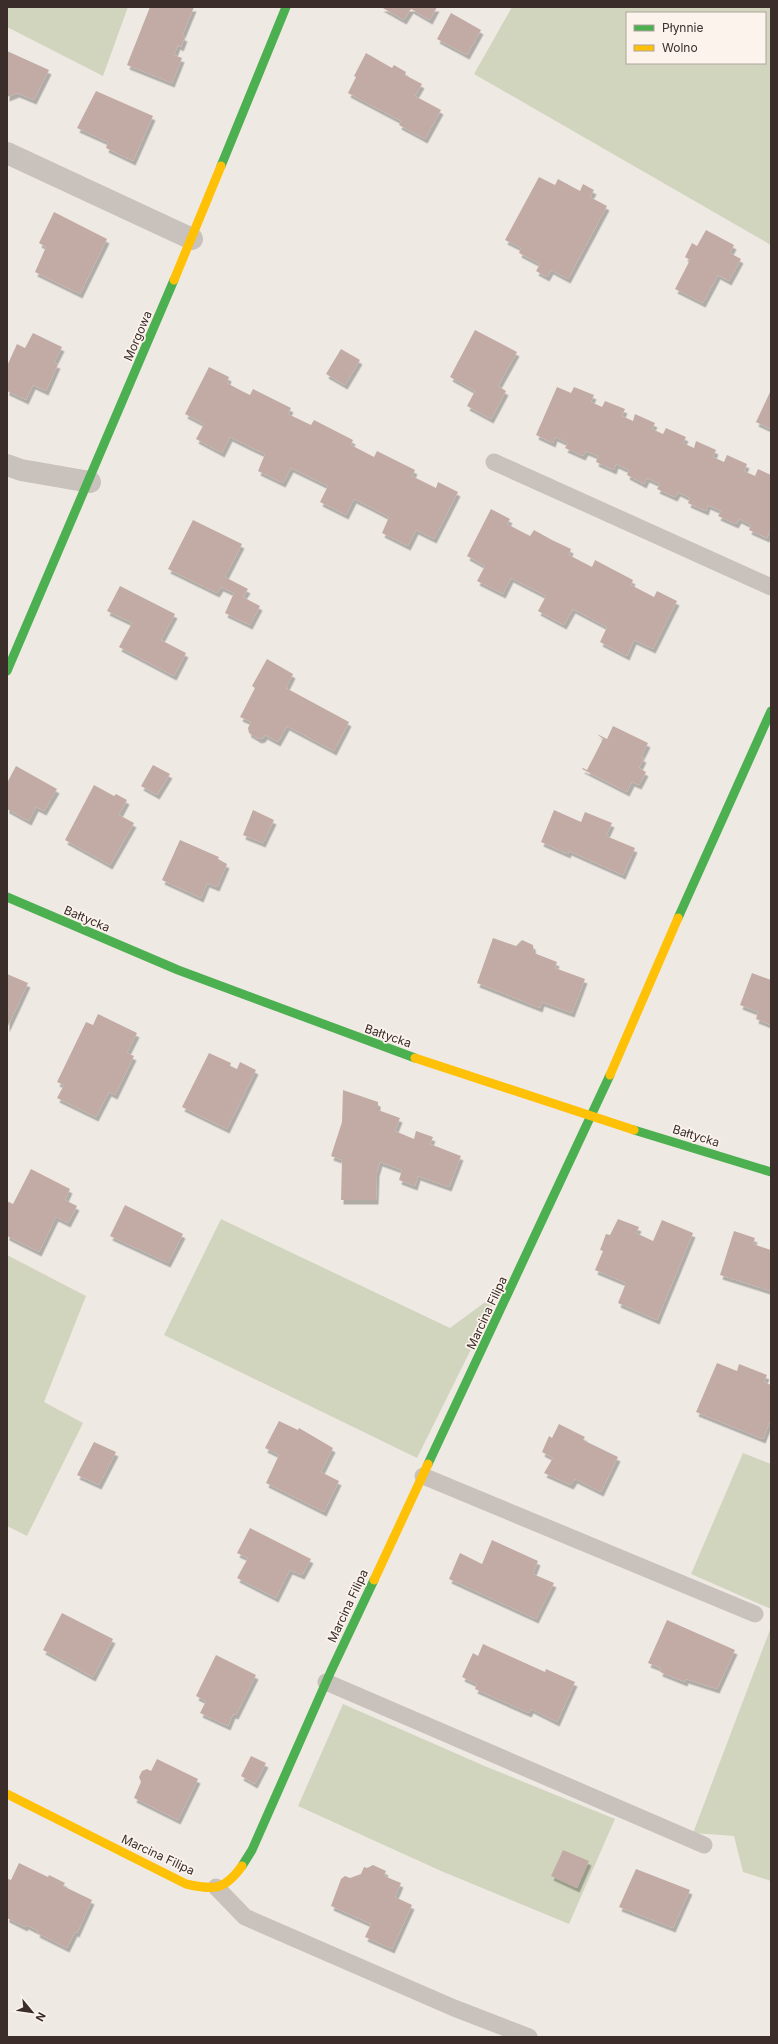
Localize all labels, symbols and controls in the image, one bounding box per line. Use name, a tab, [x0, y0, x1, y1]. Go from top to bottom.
legend	[626, 12, 766, 64]
text: Płynnie	[662, 20, 703, 35]
text: Wolno	[662, 40, 698, 55]
street label: Morgowa	[120, 308, 155, 363]
street label: Bałtycka	[62, 902, 112, 935]
street label: Bałtycka	[363, 1021, 414, 1051]
street label: Bałtycka	[671, 1121, 722, 1150]
street label: Marcina Filipa	[463, 1274, 510, 1352]
street label: Marcina Filipa	[324, 1567, 371, 1645]
street label: Marcina Filipa	[119, 1831, 197, 1878]
north arrow	[12, 1992, 52, 2032]
text: N	[33, 2010, 49, 2024]

